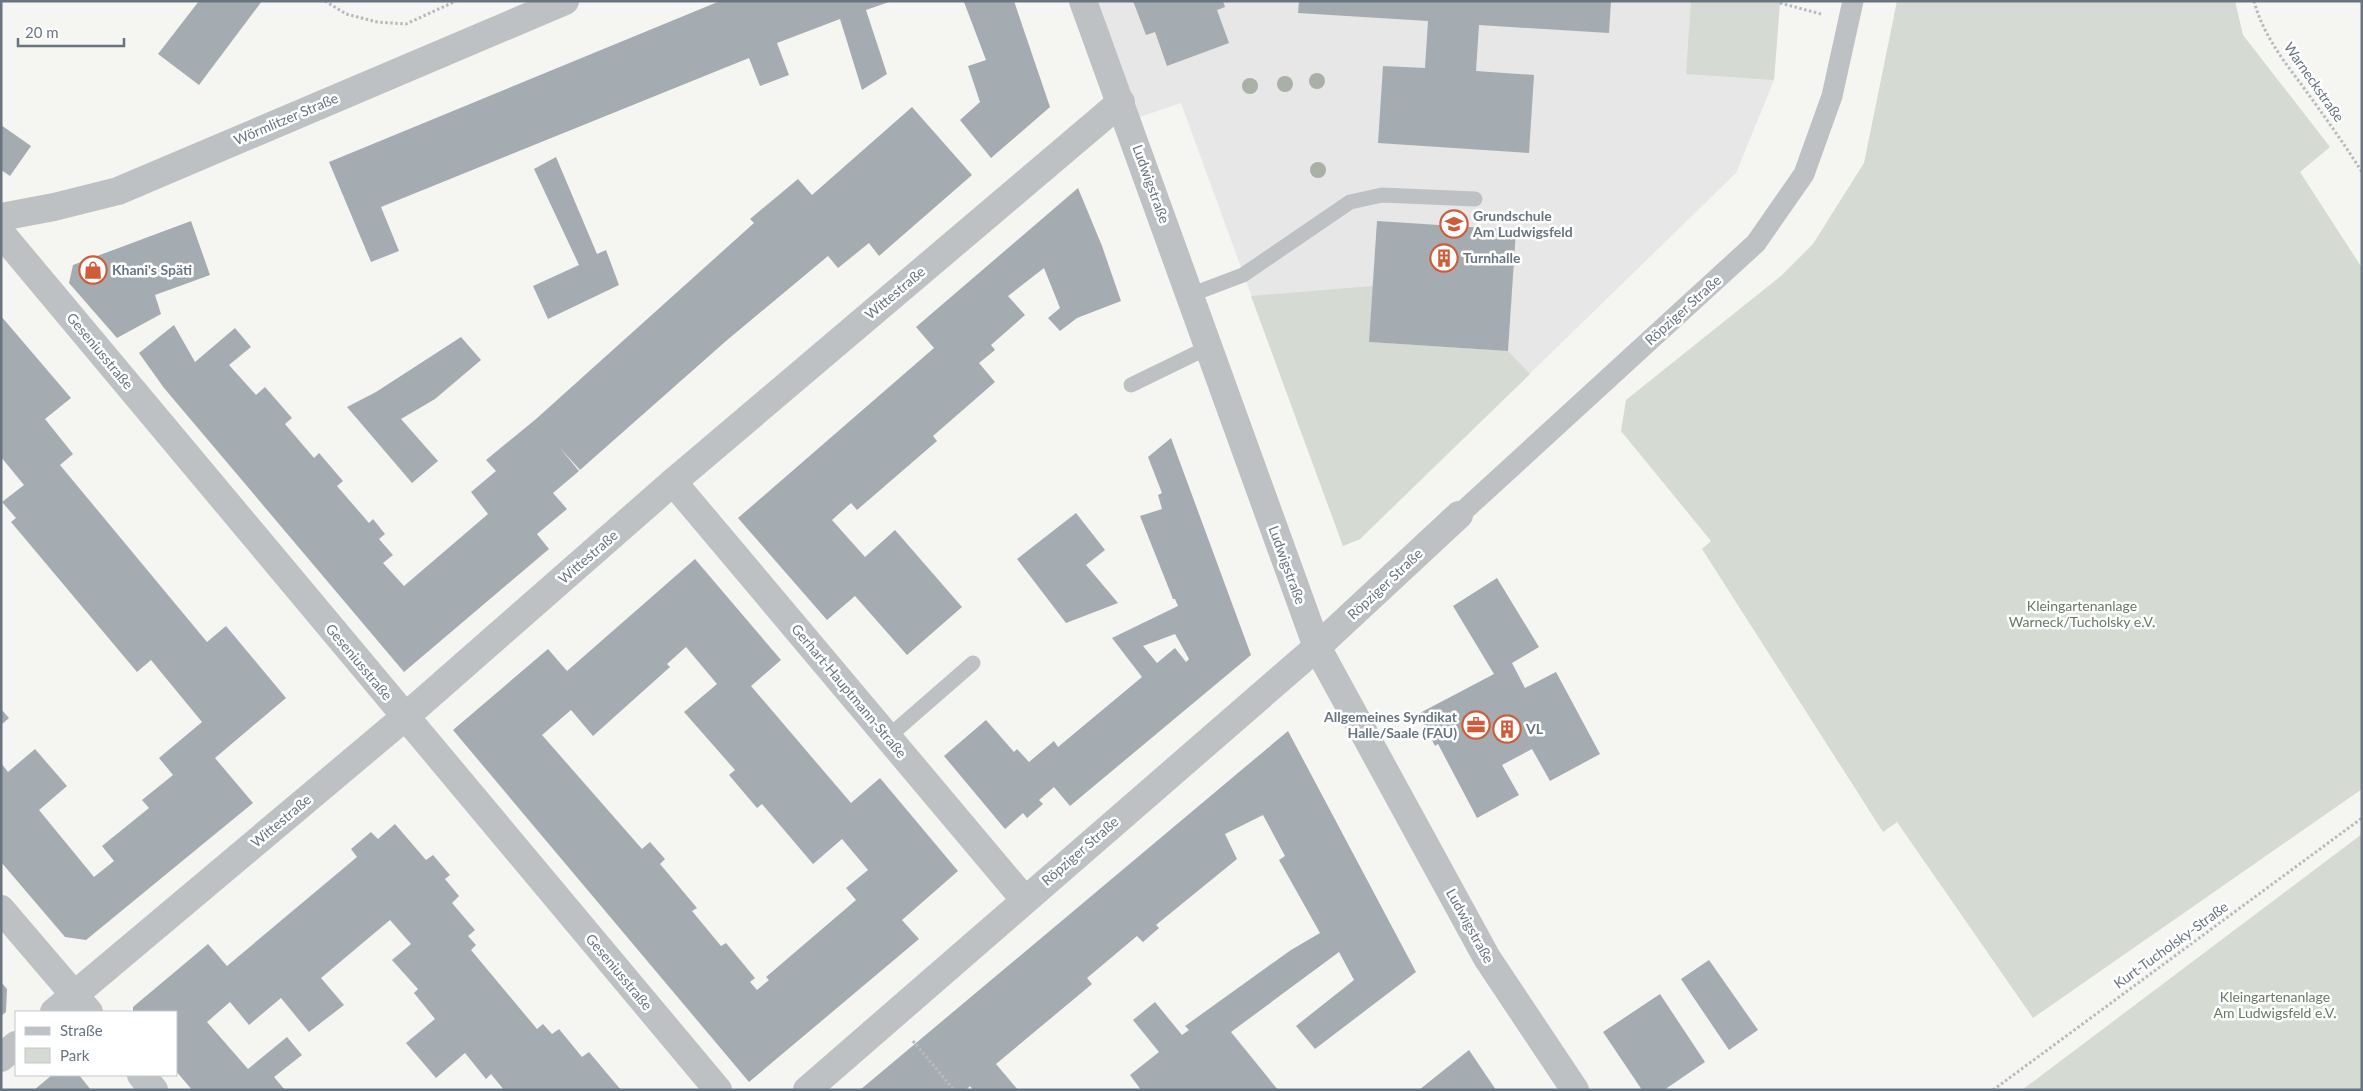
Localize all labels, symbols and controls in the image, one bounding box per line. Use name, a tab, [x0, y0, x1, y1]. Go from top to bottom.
scale bar	[18, 15, 124, 47]
text: 20 m	[25, 23, 59, 41]
street label: Warneckstraße	[2281, 39, 2348, 125]
street label: Wörmlitzer Straße	[231, 89, 341, 148]
street label: Ludwigstraße	[1129, 142, 1174, 226]
place label: Grundschule Am Ludwigsfeld	[1472, 207, 1573, 240]
school or university icon: Grundschule Am Ludwigsfeld	[1439, 209, 1469, 239]
building icon: Turnhalle	[1429, 243, 1459, 273]
place label: Turnhalle	[1463, 249, 1521, 266]
shop icon: Khani's Späti	[78, 255, 108, 285]
place label: Khani's Späti	[112, 261, 192, 278]
street label: Wittestraße	[861, 263, 928, 323]
street label: Röpziger Straße	[1641, 271, 1724, 348]
street label: Geseniusstraße	[63, 309, 137, 392]
street label: Ludwigstraße	[1265, 523, 1310, 607]
street label: Wittestraße	[554, 526, 621, 587]
street label: Röpziger Straße	[1344, 545, 1426, 623]
park label: Kleingartenanlage Warneck/Tucholsky e.V.	[2009, 597, 2155, 630]
street label: Geseniusstraße	[322, 620, 396, 703]
street label: Gerhart-Hauptmann-Straße	[788, 620, 910, 761]
place label: Allgemeines Syndikat Halle/Saale (FAU)	[1323, 708, 1458, 741]
office icon: Allgemeines Syndikat Halle/Saale (FAU)	[1461, 710, 1491, 740]
building icon: VL	[1492, 714, 1522, 744]
place label: VL	[1525, 720, 1544, 737]
street label: Wittestraße	[247, 791, 314, 851]
street label: Röpziger Straße	[1038, 813, 1122, 889]
street label: Ludwigstraße	[1443, 886, 1498, 966]
street label: Kurt-Tucholsky-Straße	[2110, 897, 2231, 992]
street label: Geseniusstraße	[582, 930, 656, 1013]
park label: Kleingartenanlage Am Ludwigsfeld e.V.	[2214, 988, 2336, 1021]
legend	[15, 1011, 178, 1076]
text: Straße	[60, 1021, 103, 1039]
text: Park	[60, 1046, 90, 1064]

